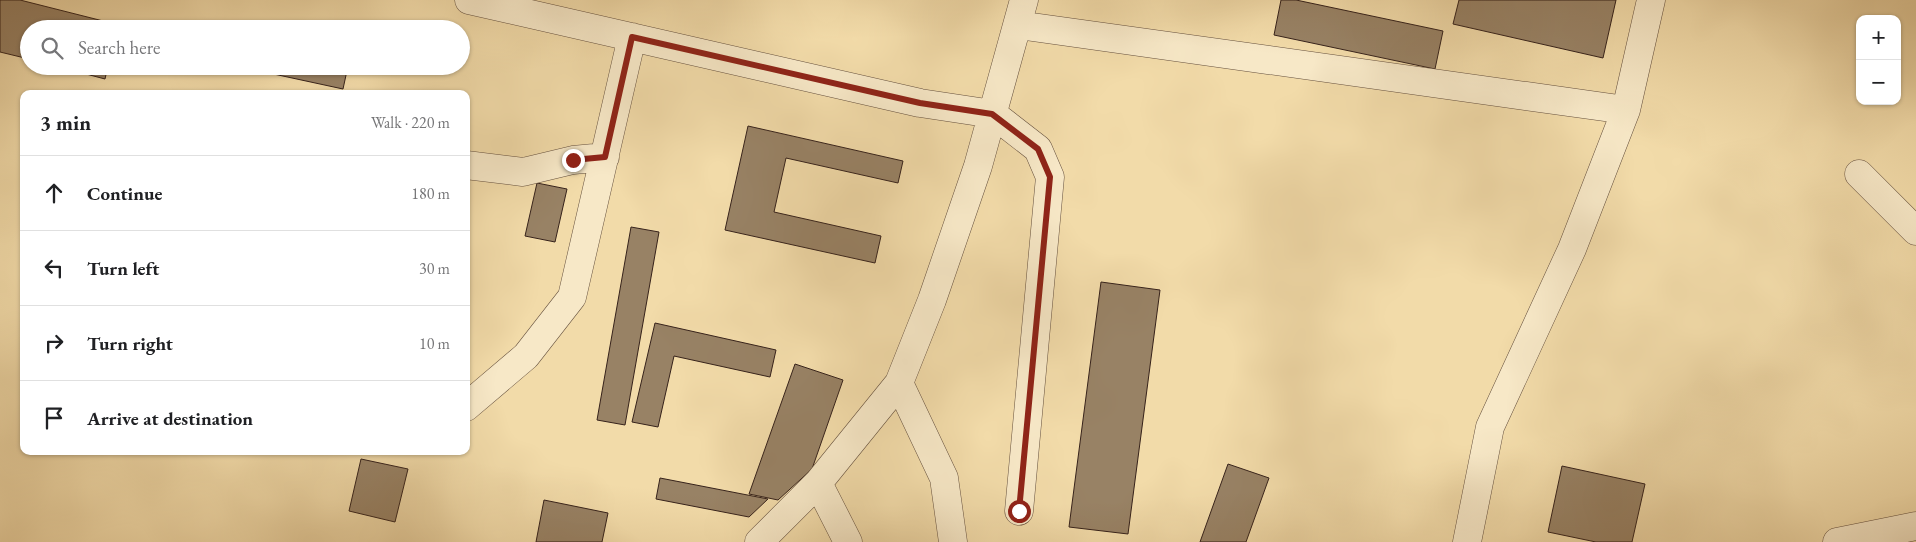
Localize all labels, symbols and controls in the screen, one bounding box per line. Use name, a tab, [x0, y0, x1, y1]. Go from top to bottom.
map controls	[1856, 15, 1901, 105]
button: +	[1856, 15, 1901, 60]
search box	[20, 20, 470, 75]
icon: search	[38, 34, 66, 62]
text: Search here	[78, 35, 160, 60]
button: −	[1856, 60, 1901, 105]
text: 3 min	[40, 109, 91, 136]
text: Walk · 220 m	[371, 112, 450, 133]
route end	[562, 149, 585, 172]
icon: ahead	[40, 179, 68, 207]
text: Continue	[87, 181, 162, 206]
text: 180 m	[411, 183, 450, 204]
icon: left	[40, 254, 68, 282]
text: Turn left	[87, 256, 159, 281]
text: 30 m	[419, 258, 450, 279]
icon: right	[40, 329, 68, 357]
text: Turn right	[87, 331, 173, 356]
text: 10 m	[419, 333, 450, 354]
icon: arrive	[40, 404, 68, 432]
text: Arrive at destination	[87, 406, 253, 431]
route start	[1008, 500, 1031, 523]

